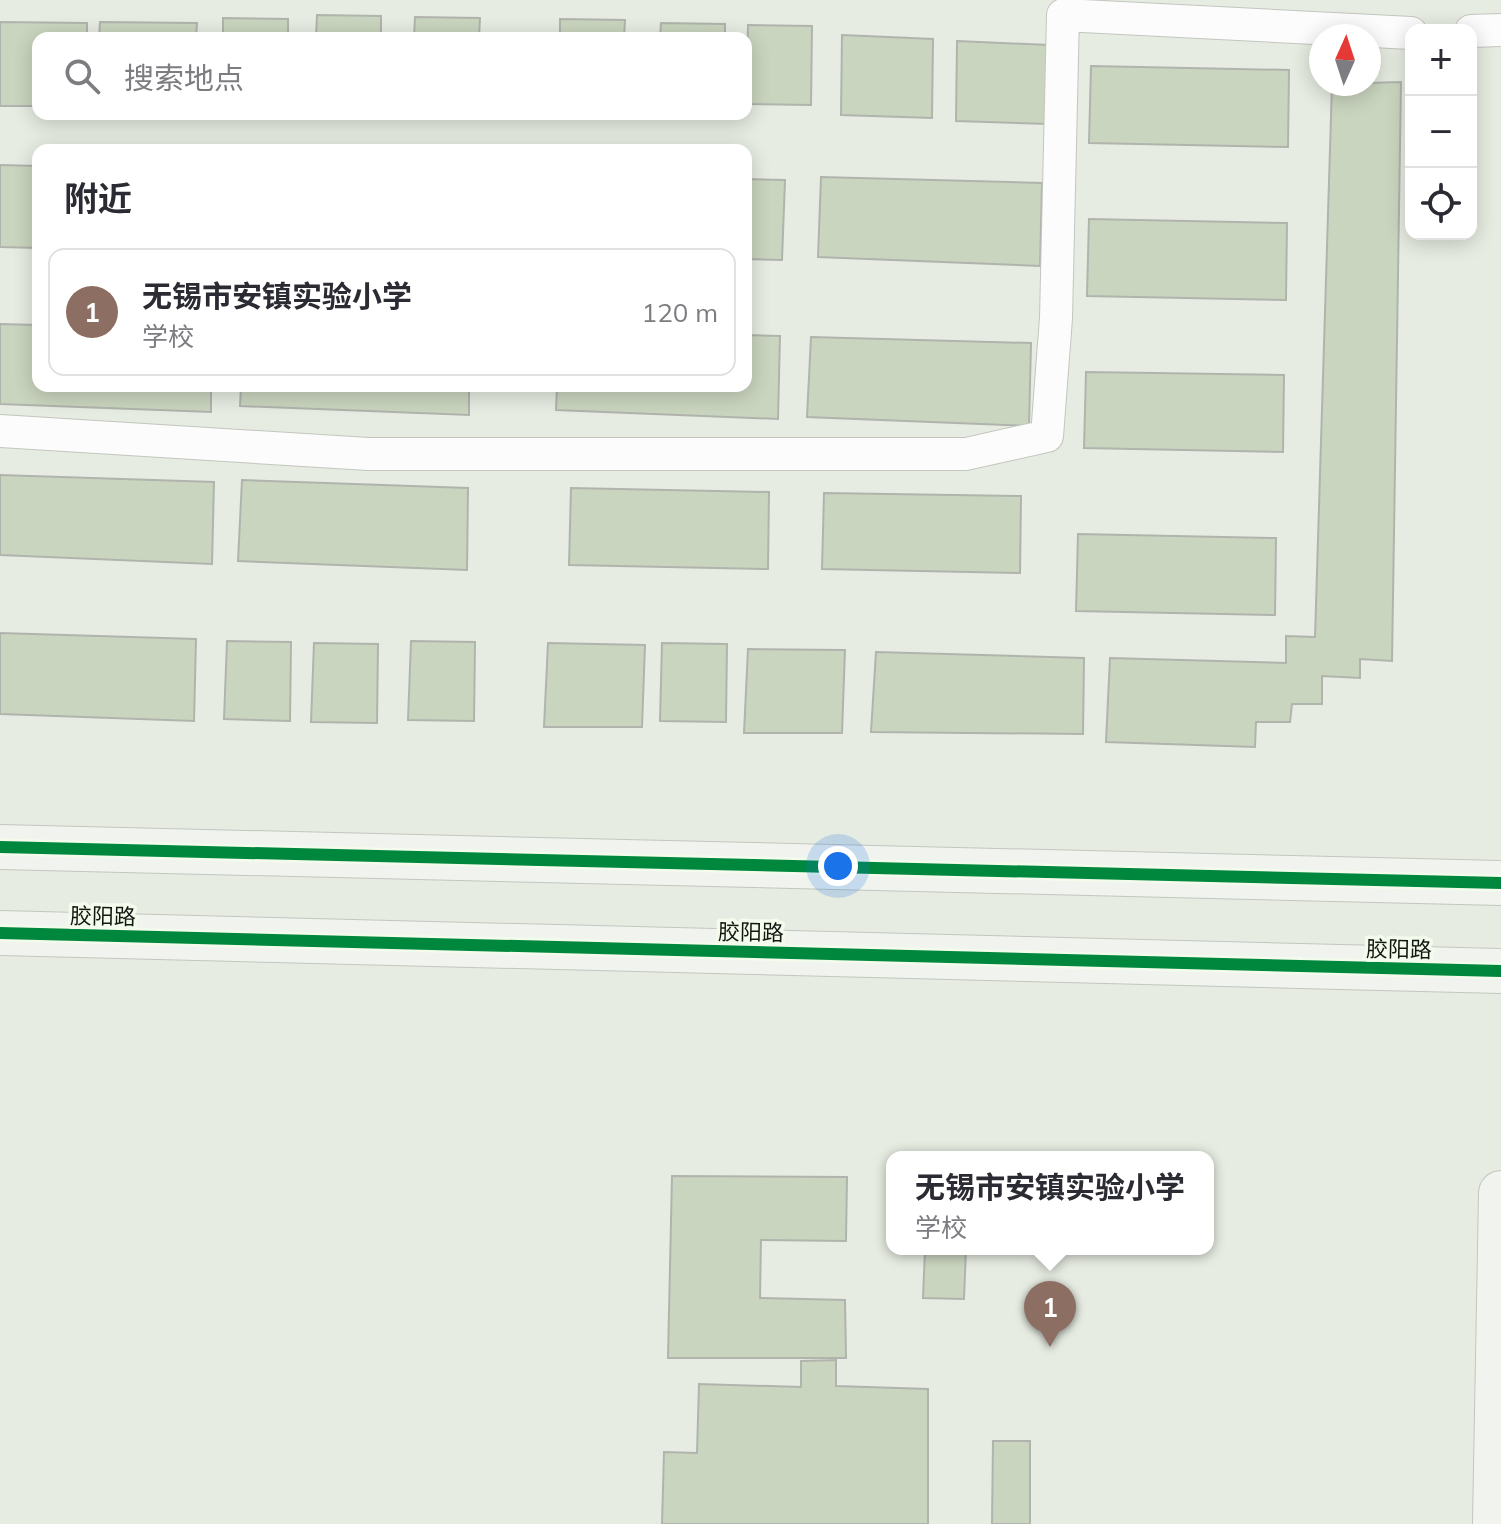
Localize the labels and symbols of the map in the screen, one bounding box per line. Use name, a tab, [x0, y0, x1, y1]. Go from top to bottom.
north arrow	[1309, 24, 1381, 96]
your location	[818, 846, 858, 886]
street label: 胶阳路	[70, 901, 136, 931]
street label: 胶阳路	[718, 917, 784, 947]
street label: 胶阳路	[1366, 934, 1432, 964]
pin: 1	[1024, 1281, 1076, 1347]

